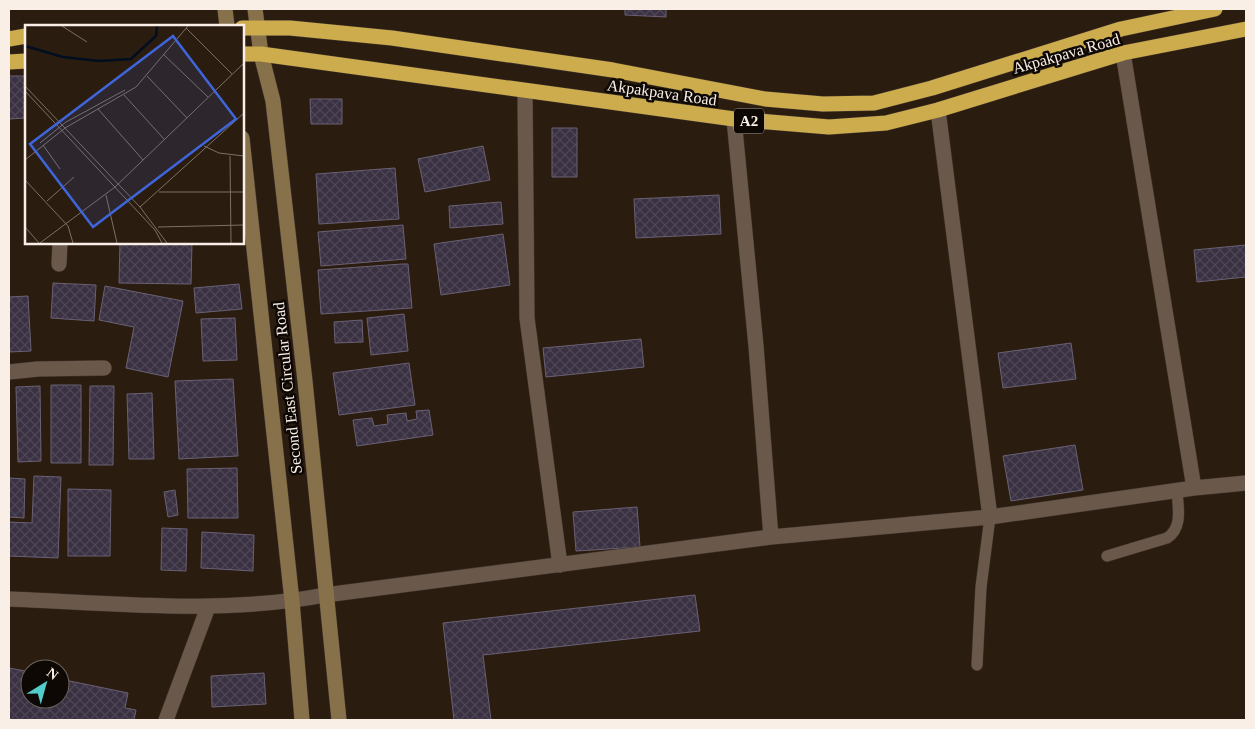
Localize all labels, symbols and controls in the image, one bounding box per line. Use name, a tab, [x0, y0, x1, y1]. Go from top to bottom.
inset map	[25, 25, 244, 244]
street label: Akpakpava Road	[1011, 30, 1122, 78]
street label: Akpakpava Road	[606, 76, 718, 110]
road number: A2	[734, 108, 764, 134]
street label: Second East Circular Road	[270, 301, 305, 475]
north arrow	[20, 659, 70, 709]
text: N	[44, 665, 61, 683]

